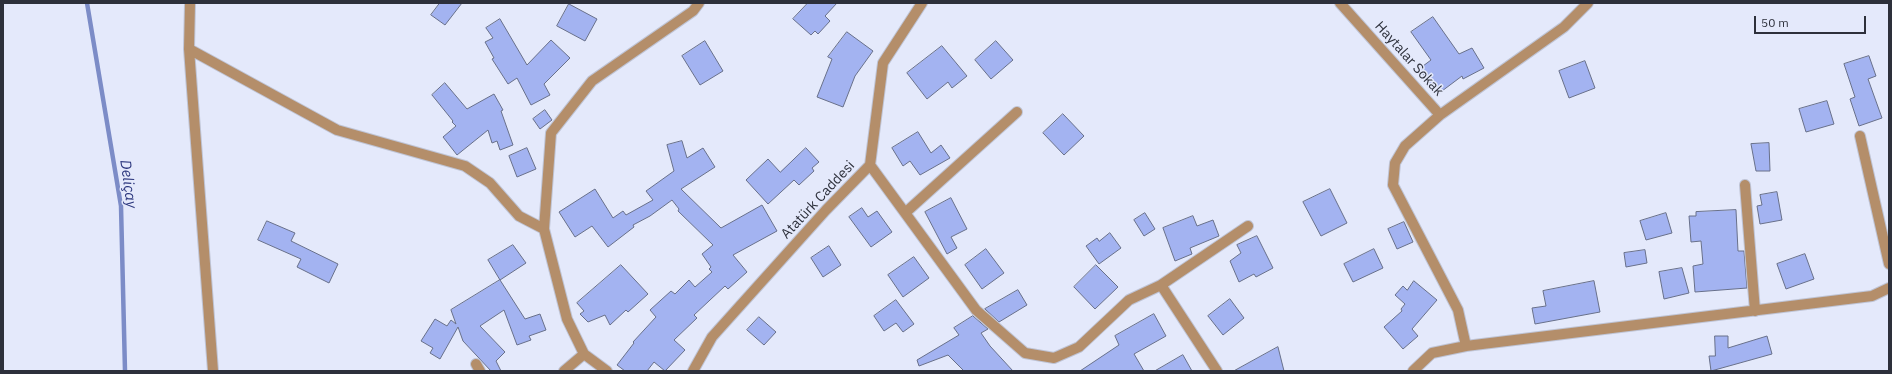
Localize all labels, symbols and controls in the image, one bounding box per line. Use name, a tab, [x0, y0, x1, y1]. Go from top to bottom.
scale bar	[1756, 8, 1868, 34]
text: 50 m	[1761, 15, 1789, 30]
street label: Haytalar Sokak	[1371, 18, 1447, 100]
street label: Atatürk Caddesi	[778, 158, 858, 242]
water label: Deliçay	[116, 159, 140, 209]

